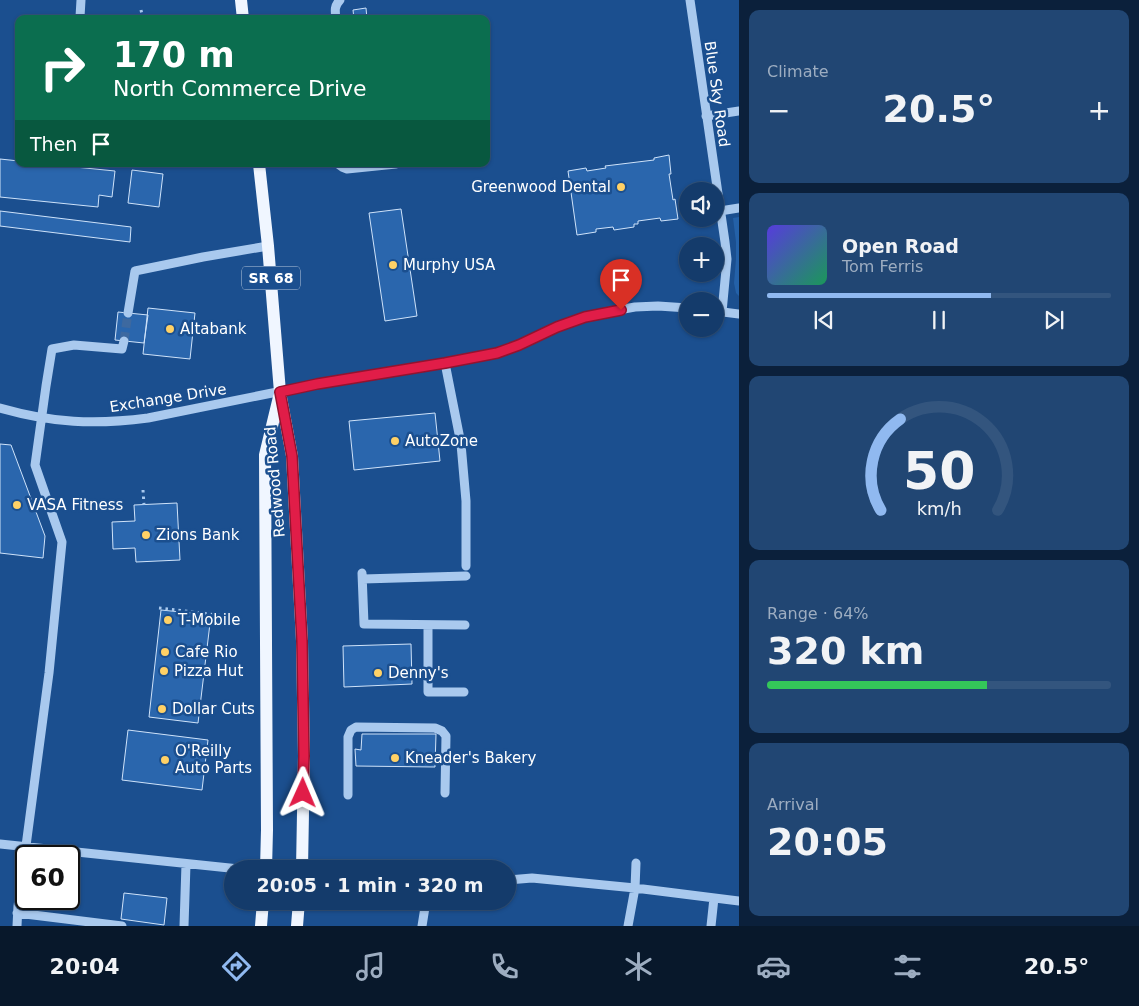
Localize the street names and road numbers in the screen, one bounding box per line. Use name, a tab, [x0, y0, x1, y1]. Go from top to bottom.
street label: Blue Sky Road	[701, 40, 733, 148]
road number: SR 68	[242, 266, 300, 290]
street label: Exchange Drive	[108, 380, 228, 416]
street label: Redwood Road	[261, 426, 289, 538]

